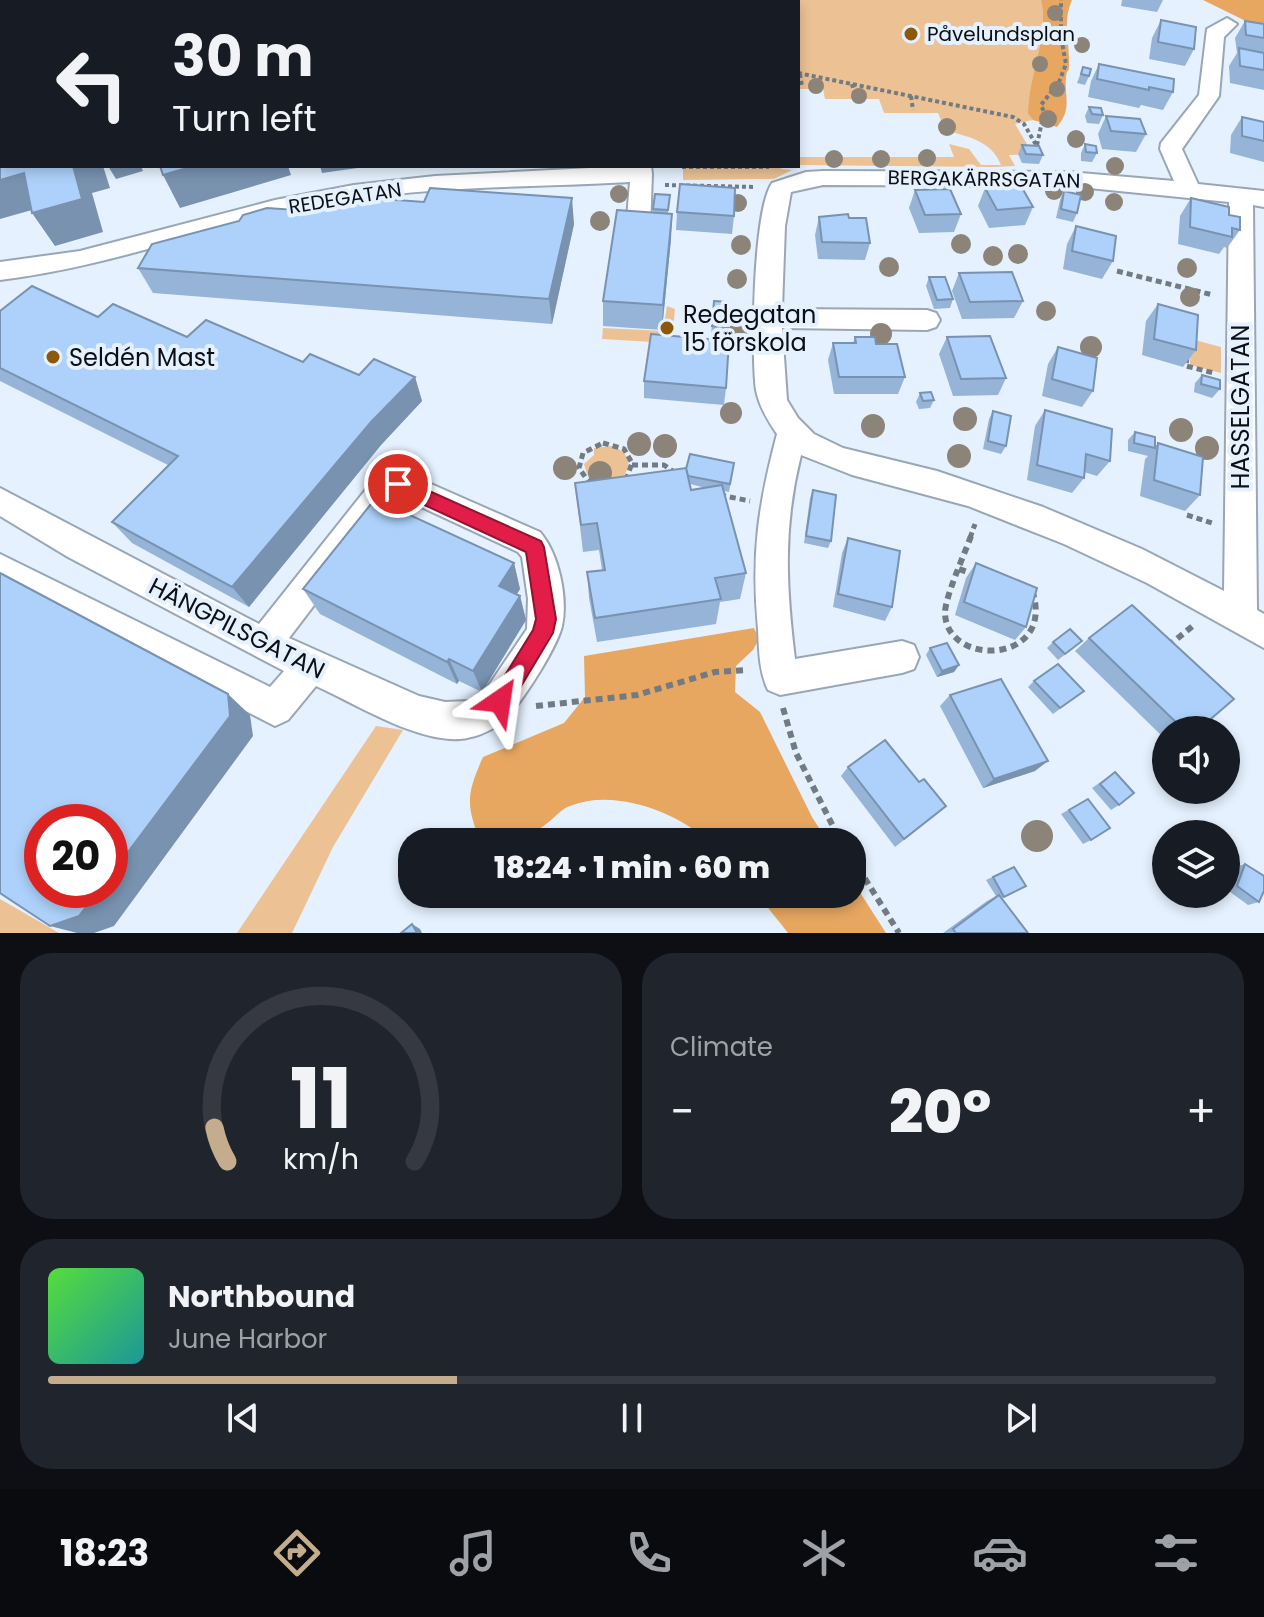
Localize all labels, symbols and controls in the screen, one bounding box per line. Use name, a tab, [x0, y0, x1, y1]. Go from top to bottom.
text: 30 m	[172, 17, 314, 96]
place label: Påvelundsplan	[927, 20, 1075, 48]
marker: Påvelundsplan	[902, 25, 920, 43]
icon: left	[40, 32, 144, 136]
text: Turn left	[172, 93, 317, 144]
street label: BERGAKÄRRSGATAN	[887, 163, 1081, 195]
street label: REDEGATAN	[286, 175, 404, 221]
place label: Redegatan 15 förskola	[683, 298, 816, 359]
marker: Redegatan 15 förskola	[658, 319, 676, 337]
street label: HASSELGATAN	[1224, 325, 1257, 489]
place label: Seldén Mast	[69, 341, 215, 374]
marker: Seldén Mast	[44, 348, 62, 366]
pin	[364, 450, 432, 518]
icon: arrive	[376, 462, 420, 506]
street label: HÄNGPILSGATAN	[143, 569, 331, 687]
position arrow	[458, 659, 542, 743]
map controls	[1152, 716, 1240, 908]
button: sound	[1152, 716, 1240, 804]
speed limit sign: 20	[24, 804, 128, 908]
button: layers	[1152, 820, 1240, 908]
text: 18:24 · 1 min · 60 m	[494, 846, 770, 889]
text: Climate	[670, 1029, 773, 1065]
text: 11	[290, 1041, 352, 1157]
text: 20°	[889, 1070, 991, 1154]
text: −	[670, 1081, 694, 1142]
text: +	[1186, 1081, 1216, 1142]
text: km/h	[283, 1139, 359, 1179]
text: Northbound	[168, 1275, 355, 1318]
text: June Harbor	[168, 1321, 327, 1357]
icon: previous	[221, 1396, 265, 1440]
icon: pause	[610, 1396, 654, 1440]
icon: next	[999, 1396, 1043, 1440]
icon: directions	[269, 1525, 325, 1581]
icon: music	[445, 1525, 501, 1581]
icon: phone	[621, 1525, 677, 1581]
icon: climate	[796, 1525, 852, 1581]
icon: car	[972, 1525, 1028, 1581]
icon: filters	[1148, 1525, 1204, 1581]
text: 18:23	[60, 1528, 149, 1579]

